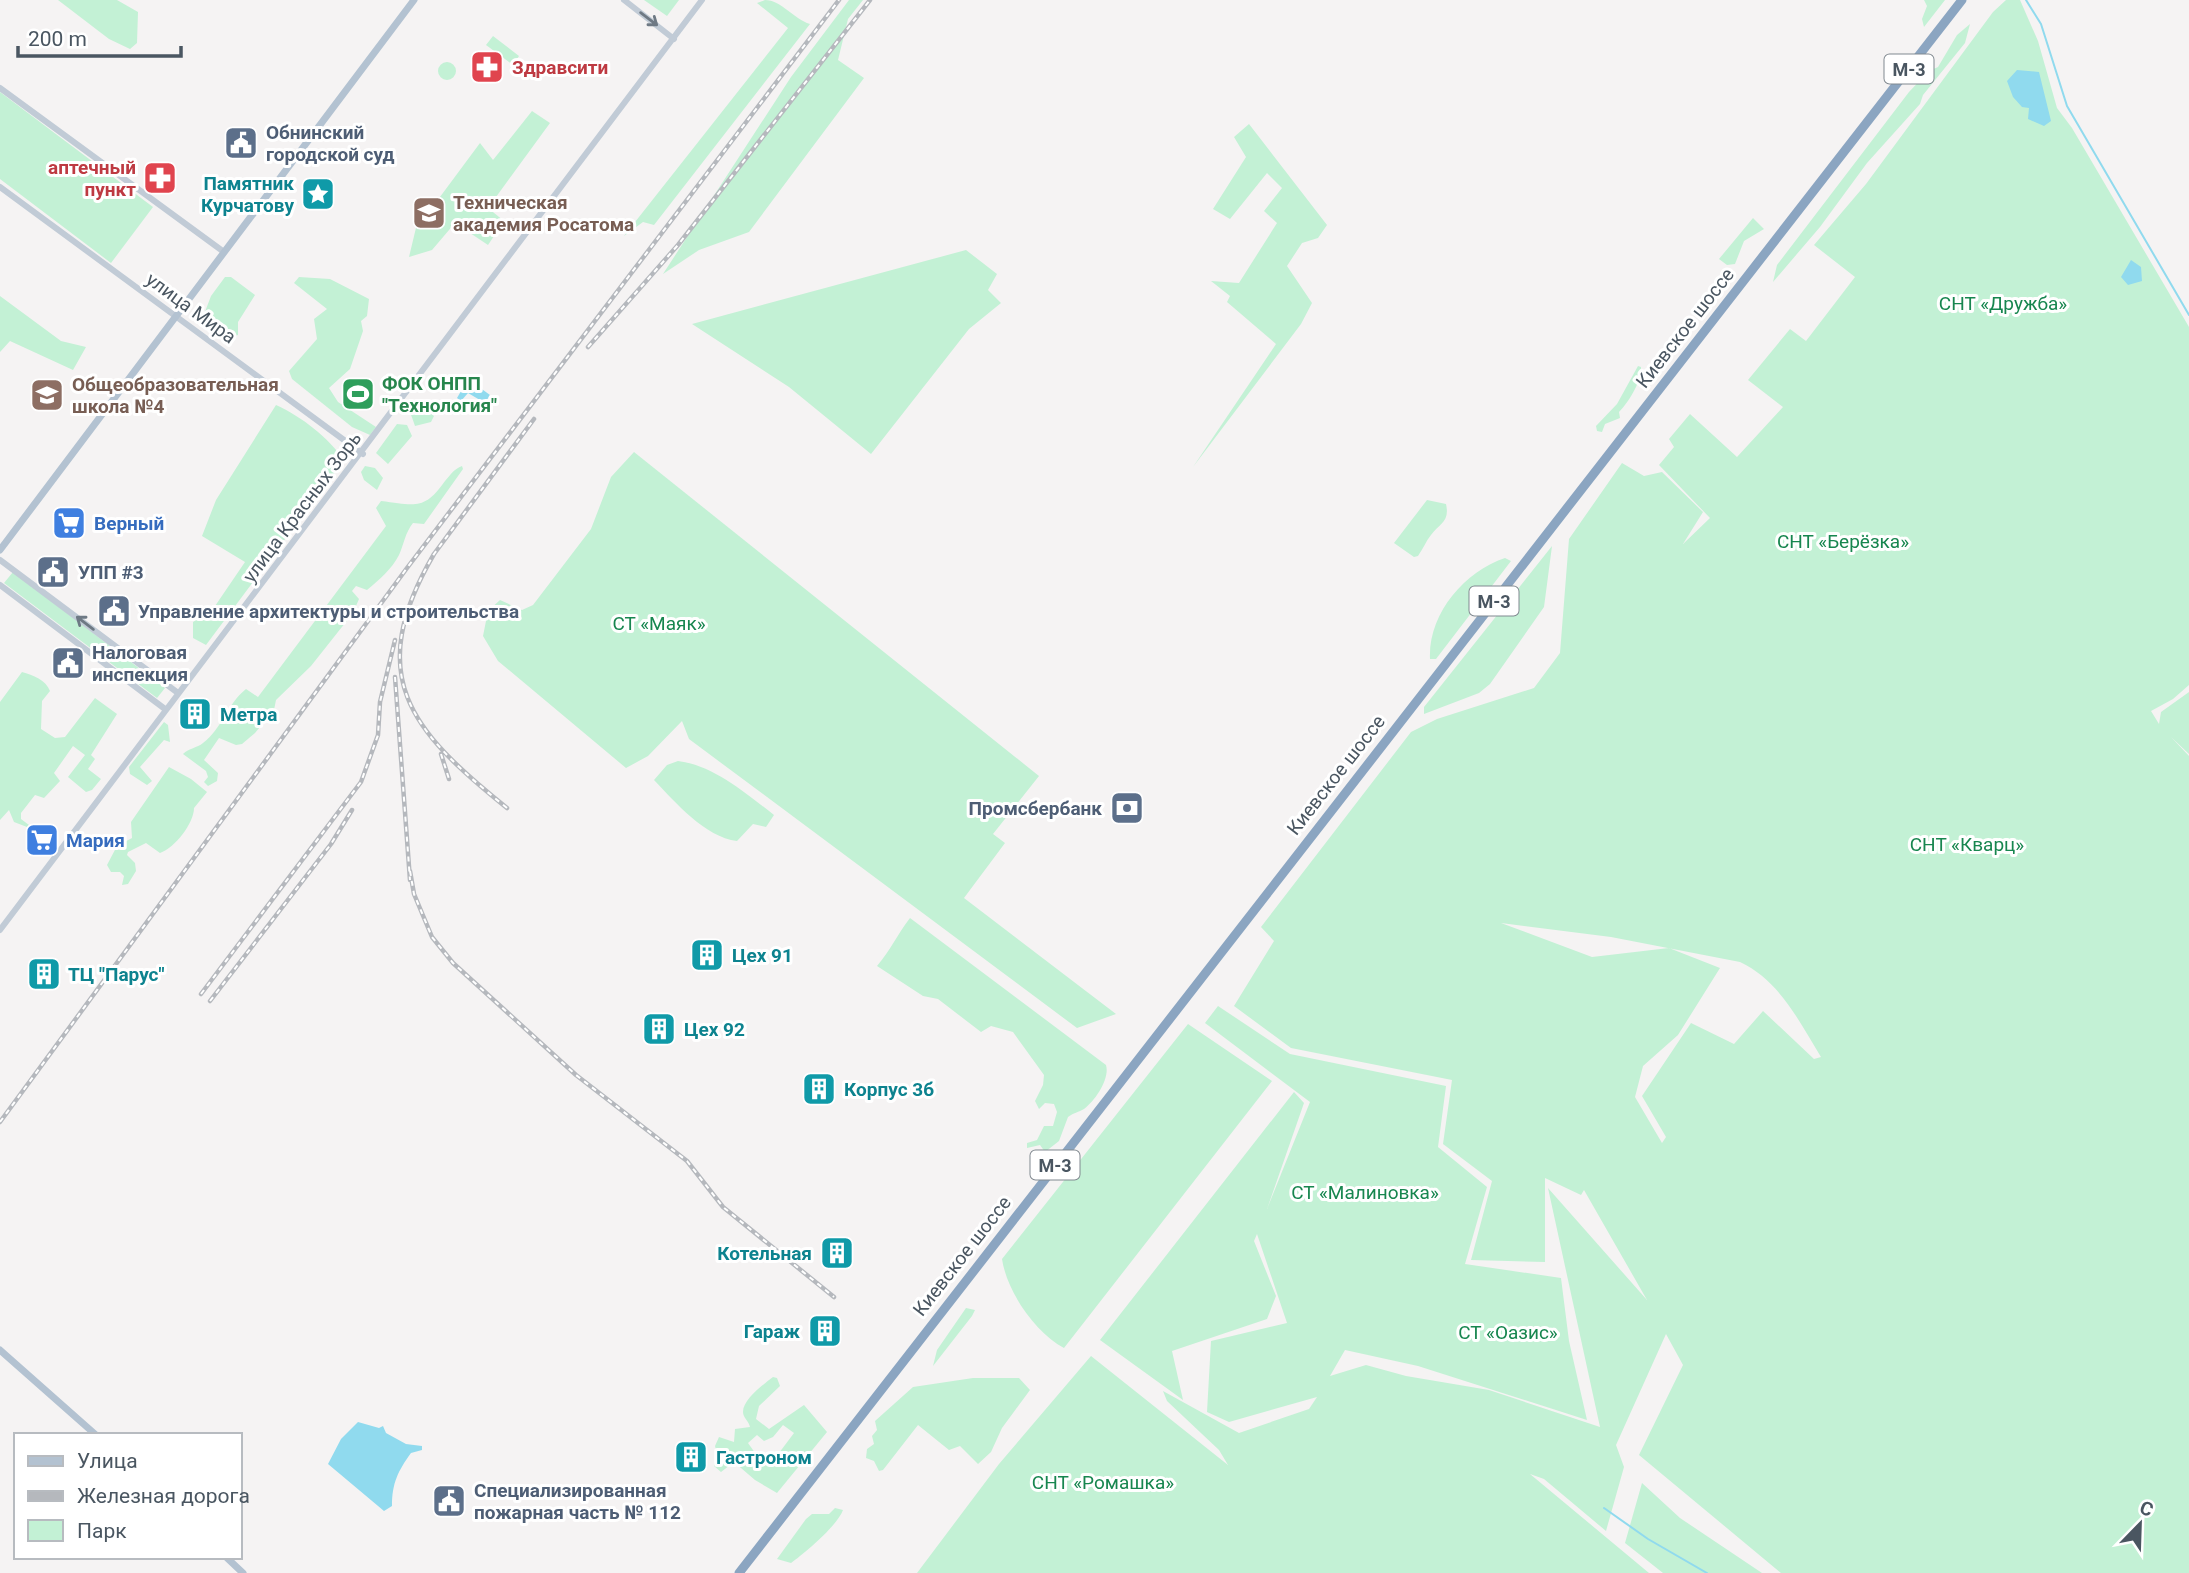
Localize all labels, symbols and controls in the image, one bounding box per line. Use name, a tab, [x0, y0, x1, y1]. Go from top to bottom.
one-way arrow	[640, 11, 659, 26]
scale bar	[18, 14, 180, 58]
text: 200 m	[28, 27, 87, 51]
pharmacy icon: Здравсити	[468, 48, 506, 86]
road number: М-3	[1884, 55, 1934, 84]
place label: Здравсити	[512, 56, 608, 79]
place label: Обнинский городской суд	[266, 121, 395, 166]
public building icon: Обнинский городской суд	[222, 124, 260, 162]
place label: аптечный пункт	[48, 156, 136, 201]
pharmacy icon: аптечный пункт	[141, 159, 179, 197]
place label: Памятник Курчатову	[201, 172, 294, 217]
place icon: Памятник Курчатову	[299, 175, 337, 213]
place label: Техническая академия Росатома	[453, 191, 634, 236]
school or university icon: Техническая академия Росатома	[410, 194, 448, 232]
street label: Киевское шоссе	[1631, 263, 1739, 393]
street label: улица Мира	[142, 268, 240, 348]
park label: СНТ «Дружба»	[1939, 292, 2067, 315]
place label: ФОК ОНПП "Технология"	[382, 372, 497, 417]
place label: Общеобразовательная школа №4	[72, 373, 279, 418]
sports icon: ФОК ОНПП "Технология"	[339, 375, 377, 413]
school or university icon: Общеобразовательная школа №4	[28, 376, 66, 414]
street label: улица Красных Зорь	[238, 427, 366, 587]
supermarket icon: Верный	[50, 504, 88, 542]
place label: Верный	[94, 512, 164, 535]
park label: СНТ «Берёзка»	[1777, 530, 1909, 553]
public building icon: УПП #3	[34, 553, 72, 591]
place label: УПП #3	[78, 561, 144, 584]
road number: М-3	[1470, 586, 1518, 616]
public building icon: Управление архитектуры и строительства	[95, 592, 133, 630]
place label: Управление архитектуры и строительства	[138, 600, 519, 623]
park label: СТ «Маяк»	[612, 612, 706, 635]
one-way arrow	[76, 615, 95, 630]
place label: Налоговая инспекция	[92, 641, 188, 686]
public building icon: Налоговая инспекция	[49, 644, 87, 682]
building icon: Метра	[176, 695, 214, 733]
place label: Метра	[220, 703, 277, 726]
street label: Киевское шоссе	[1282, 710, 1390, 840]
bank icon: Промсбербанк	[1108, 789, 1146, 827]
place label: Промсбербанк	[969, 797, 1102, 820]
supermarket icon: Мария	[23, 821, 61, 859]
place label: Мария	[66, 829, 125, 852]
park label: СНТ «Кварц»	[1910, 833, 2024, 856]
building icon: Цех 91	[688, 936, 726, 974]
place label: Цех 91	[732, 944, 793, 967]
building icon: ТЦ "Парус"	[25, 955, 63, 993]
place label: ТЦ "Парус"	[68, 963, 164, 986]
building icon: Цех 92	[640, 1010, 678, 1048]
place label: Цех 92	[684, 1018, 745, 1041]
building icon: Корпус 3б	[800, 1070, 838, 1108]
place label: Корпус 3б	[844, 1078, 934, 1101]
road number: М-3	[1030, 1150, 1080, 1180]
park label: СТ «Малиновка»	[1291, 1181, 1439, 1204]
street label: Киевское шоссе	[908, 1191, 1016, 1321]
building icon: Котельная	[818, 1234, 856, 1272]
place label: Котельная	[717, 1242, 812, 1265]
building icon: Гараж	[806, 1312, 844, 1350]
place label: Гараж	[744, 1320, 801, 1343]
park label: СТ «Оазис»	[1458, 1321, 1558, 1344]
legend	[14, 1433, 242, 1559]
building icon: Гастроном	[672, 1438, 710, 1476]
place label: Гастроном	[716, 1446, 812, 1469]
text: Улица	[77, 1449, 138, 1473]
park label: СНТ «Ромашка»	[1032, 1471, 1174, 1494]
place label: Специализированная пожарная часть № 112	[474, 1479, 681, 1524]
public building icon: Специализированная пожарная часть № 112	[430, 1482, 468, 1520]
text: Железная дорога	[77, 1484, 250, 1508]
north arrow	[2105, 1489, 2175, 1559]
text: С	[2136, 1496, 2157, 1522]
text: Парк	[77, 1519, 127, 1543]

